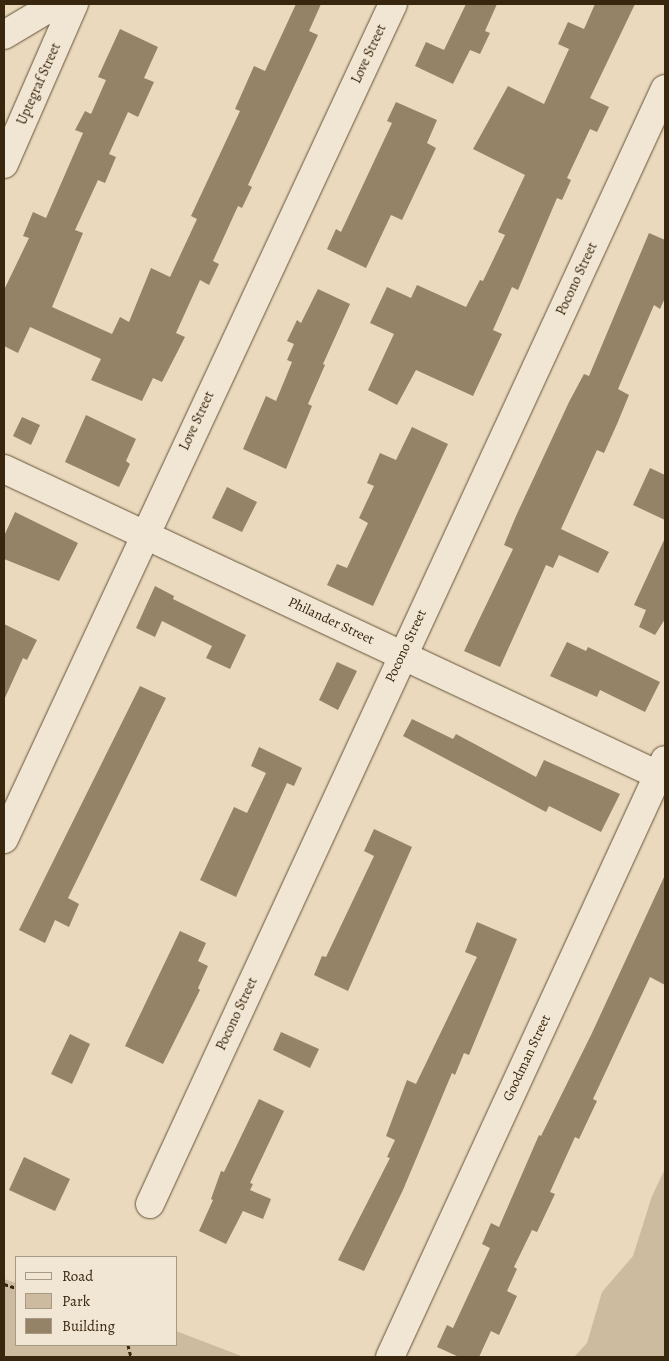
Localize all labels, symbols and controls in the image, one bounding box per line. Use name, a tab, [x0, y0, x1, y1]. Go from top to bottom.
street label: Love Street	[348, 22, 390, 86]
street label: Uptegraf Street	[13, 40, 65, 128]
street label: Pocono Street	[553, 240, 601, 318]
street label: Love Street	[176, 389, 218, 453]
street label: Philander Street	[285, 594, 377, 648]
street label: Pocono Street	[382, 607, 430, 685]
street label: Pocono Street	[213, 975, 261, 1053]
street label: Goodman Street	[500, 1012, 554, 1104]
legend	[15, 1256, 178, 1346]
text: Road	[62, 1266, 93, 1286]
text: Park	[62, 1291, 90, 1311]
text: Building	[62, 1316, 115, 1336]

